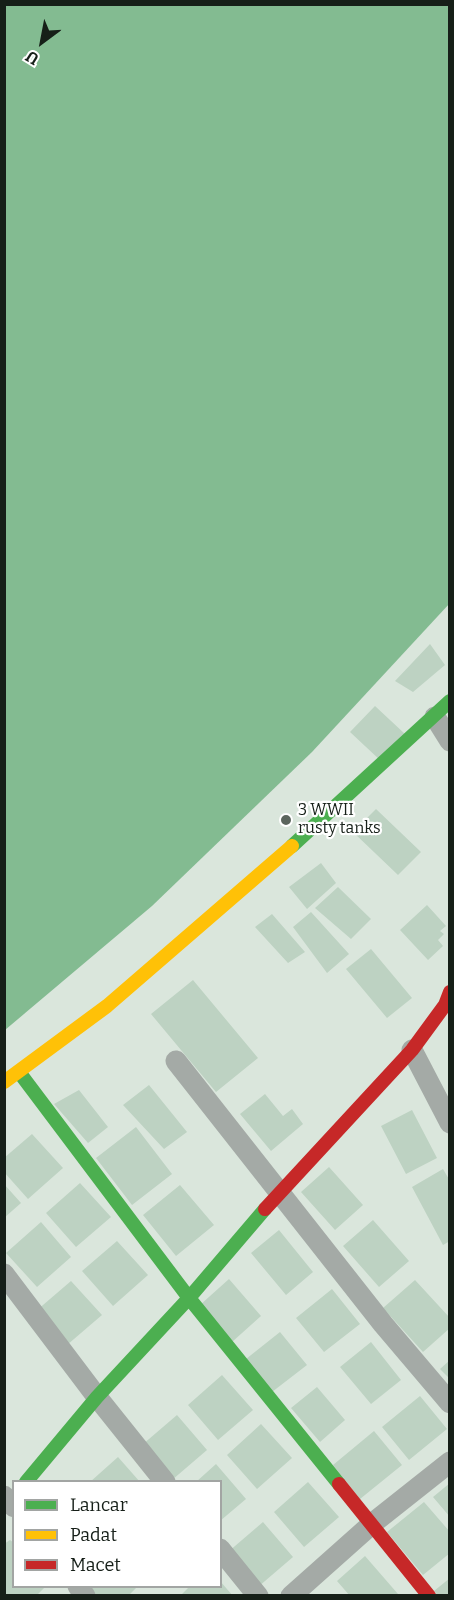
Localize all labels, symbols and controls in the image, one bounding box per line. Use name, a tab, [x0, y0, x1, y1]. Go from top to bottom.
north arrow	[12, 12, 72, 72]
text: U	[22, 46, 42, 69]
place label: 3 WWII rusty tanks	[298, 801, 381, 839]
marker: 3 WWII rusty tanks	[279, 813, 293, 827]
legend	[12, 1480, 222, 1588]
text: Lancar	[70, 1494, 128, 1516]
text: Padat	[70, 1524, 117, 1546]
text: Macet	[70, 1554, 121, 1576]

